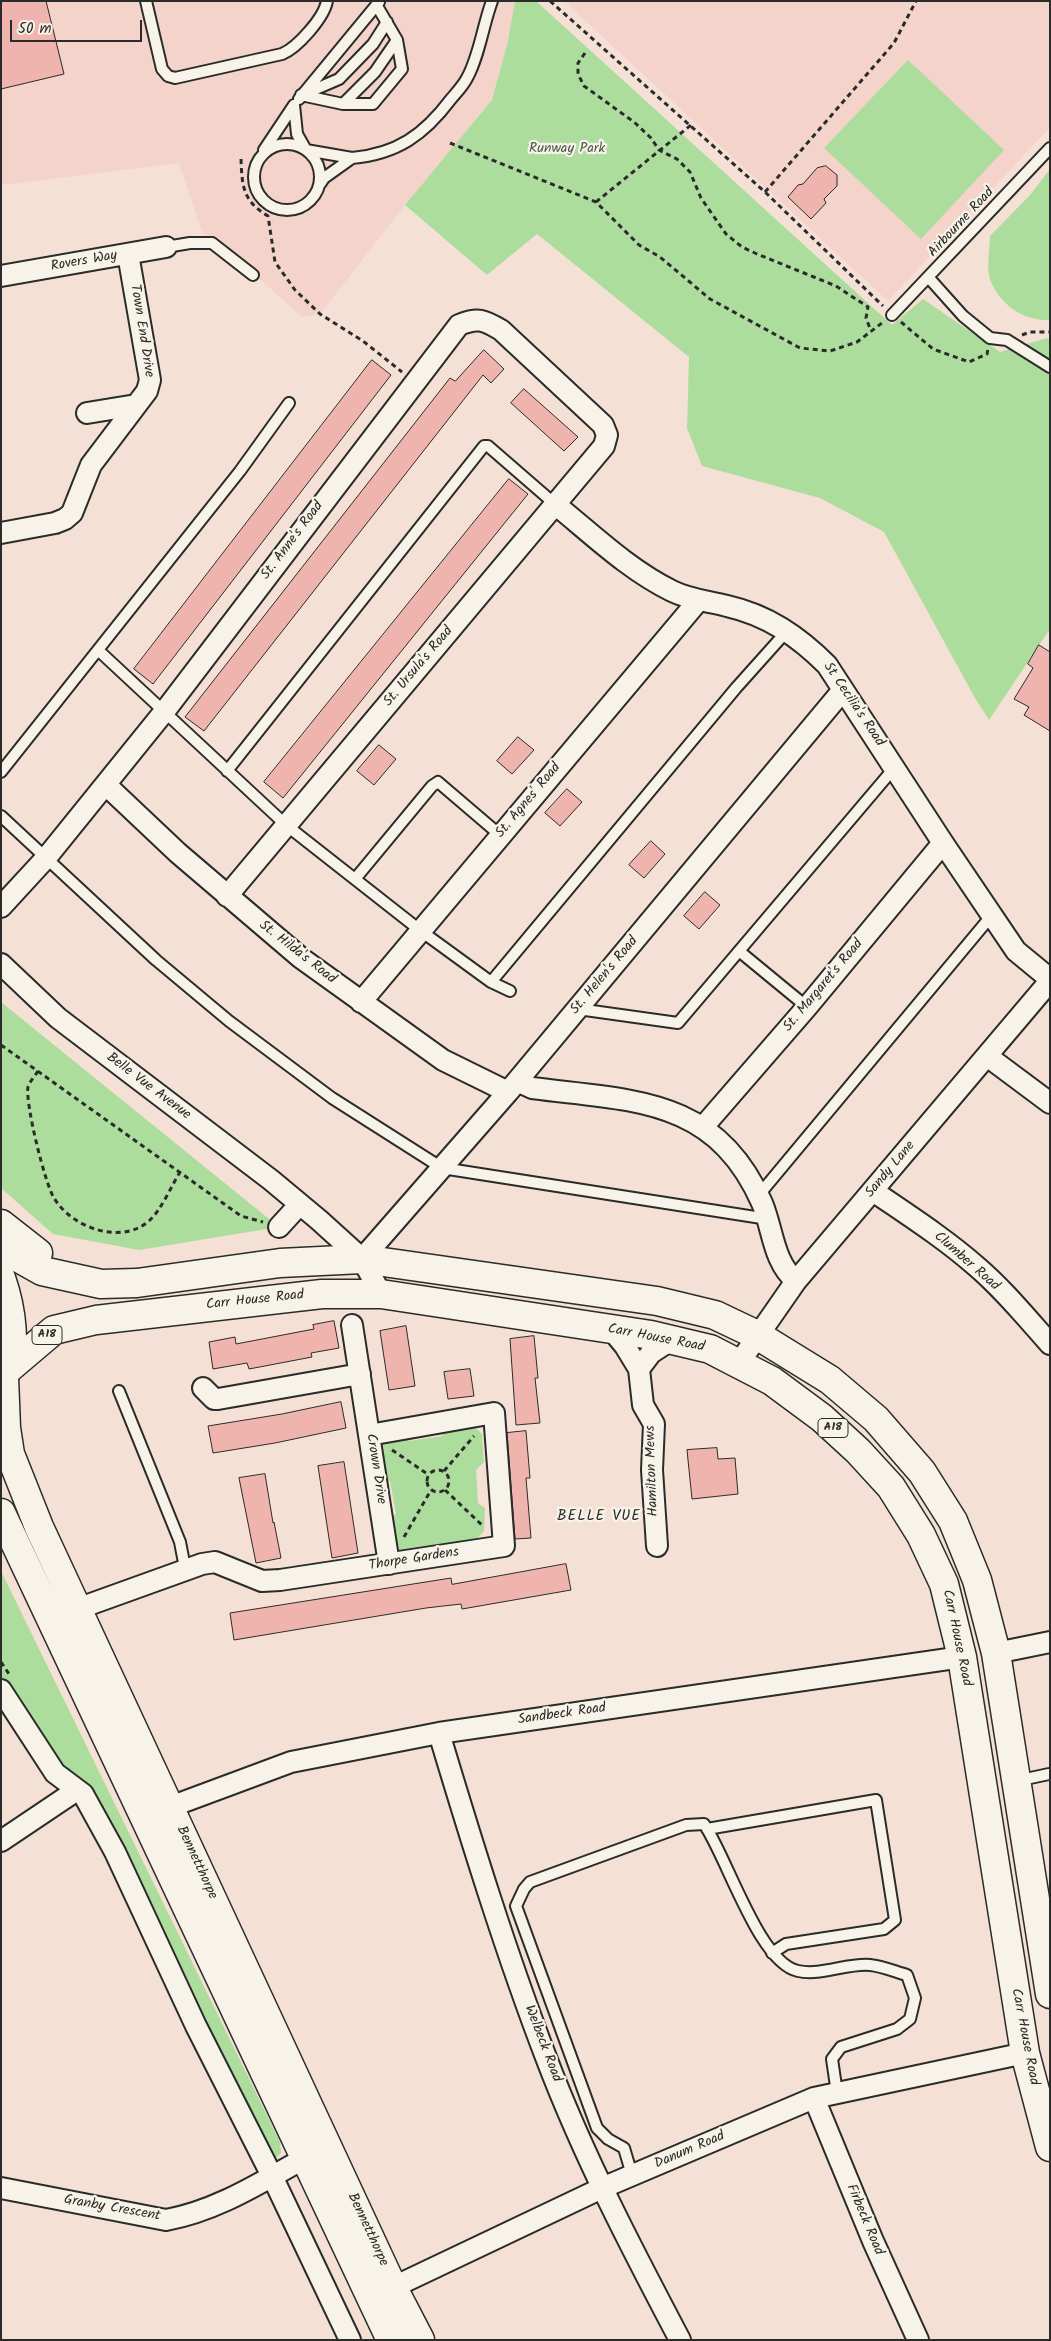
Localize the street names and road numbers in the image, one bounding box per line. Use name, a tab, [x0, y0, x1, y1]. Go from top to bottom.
street label: Airbourne Road	[926, 185, 998, 261]
street label: Rovers Way	[50, 248, 118, 276]
street label: Town End Drive	[125, 283, 157, 379]
street label: St. Anne's Road	[258, 499, 328, 583]
street label: St. Ursula's Road	[381, 624, 457, 710]
street label: St Cecilia's Road	[819, 660, 887, 750]
street label: St. Agnes' Road	[493, 760, 565, 842]
street label: St. Hilda's Road	[255, 918, 339, 988]
street label: St. Helen's Road	[568, 934, 642, 1018]
street label: St. Margaret's Road	[781, 936, 867, 1036]
street label: Belle Vue Avenue	[102, 1050, 194, 1124]
street label: Sandy Lane	[863, 1138, 919, 1202]
street label: Clumber Road	[930, 1229, 1002, 1295]
street label: Carr House Road	[205, 1288, 305, 1314]
street label: Carr House Road	[606, 1321, 706, 1357]
road number: A18	[32, 1326, 62, 1344]
road number: A18	[818, 1419, 848, 1438]
street label: Hamilton Mews	[643, 1425, 663, 1517]
street label: Crown Drive	[361, 1433, 389, 1505]
street label: Thorpe Gardens	[368, 1545, 460, 1575]
street label: Carr House Road	[938, 1588, 974, 1688]
street label: Sandbeck Road	[517, 1701, 607, 1729]
street label: Bennetthorpe	[172, 1824, 220, 1902]
street label: Carr House Road	[1006, 1987, 1042, 2087]
street label: Welbeck Road	[520, 2003, 564, 2085]
street label: Danum Road	[652, 2129, 728, 2173]
street label: Firbeck Road	[842, 2182, 886, 2258]
street label: Bennetthorpe	[343, 2191, 391, 2269]
street label: Granby Crescent	[63, 2192, 161, 2226]

